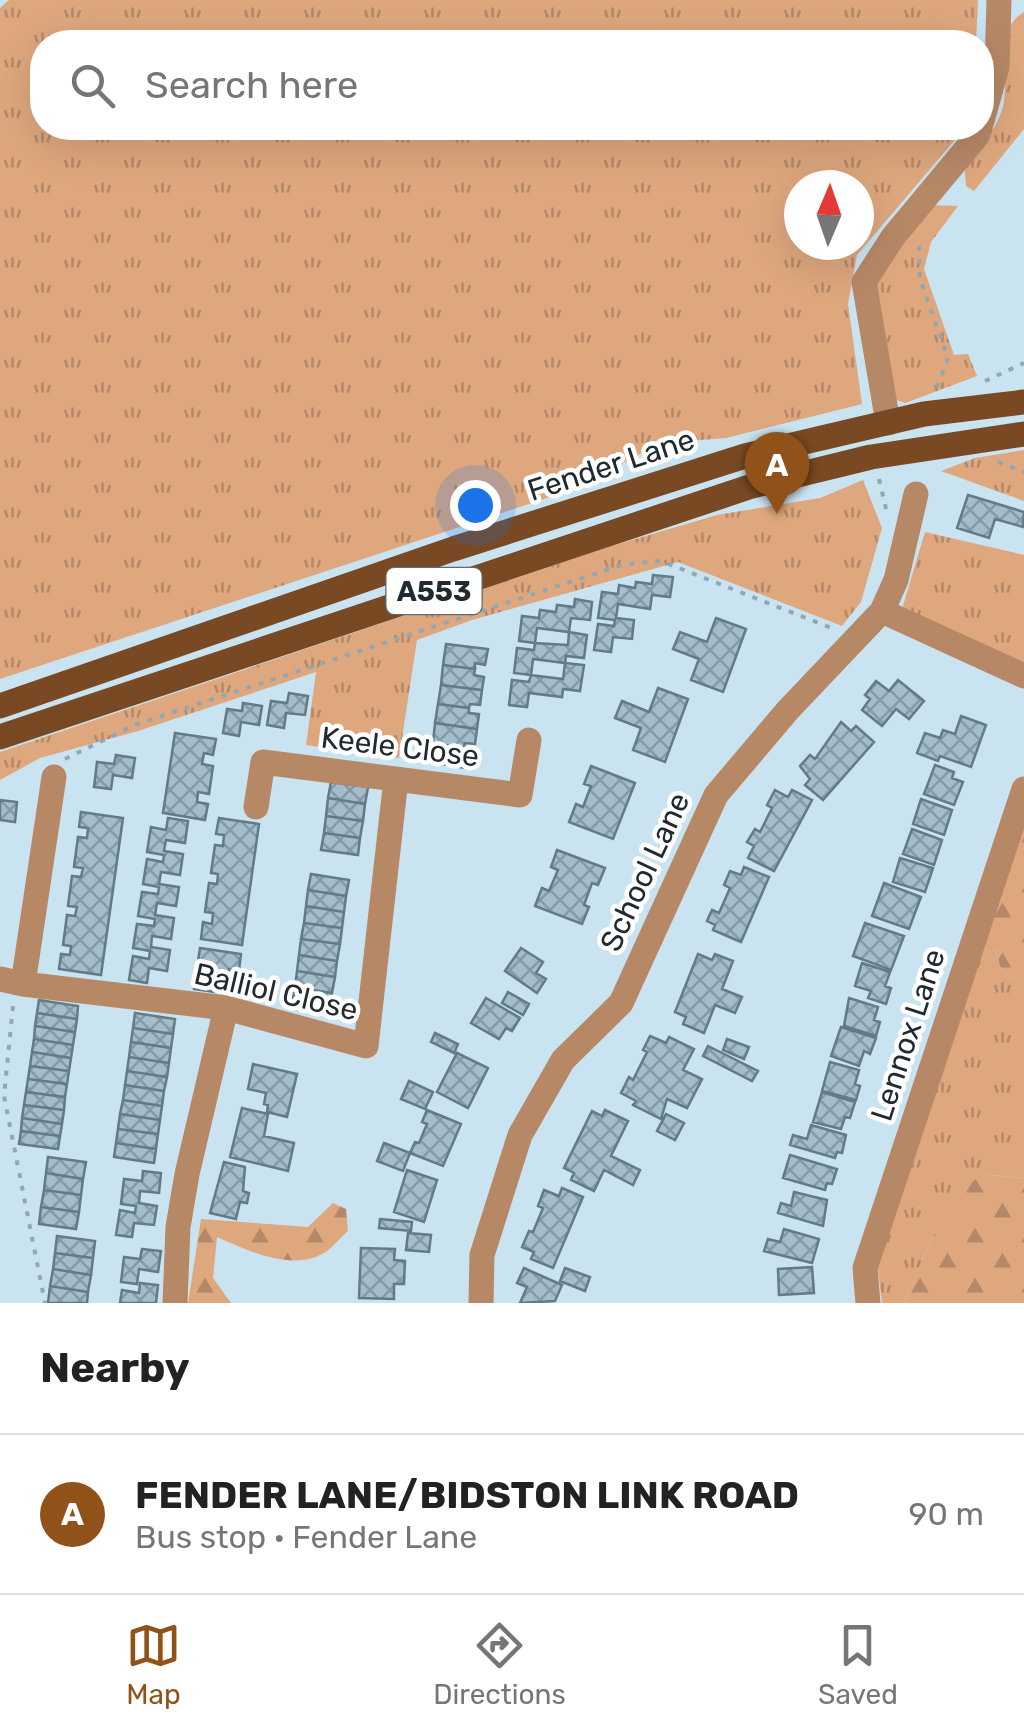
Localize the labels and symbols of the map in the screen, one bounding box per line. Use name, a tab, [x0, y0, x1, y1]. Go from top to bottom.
north arrow	[784, 170, 874, 260]
street label: Fender Lane	[523, 421, 699, 509]
pin: A	[744, 432, 810, 514]
your location	[450, 480, 501, 531]
road number: A553	[386, 568, 482, 614]
street label: Keele Close	[319, 719, 481, 775]
street label: School Lane	[593, 787, 697, 957]
street label: Lennox Lane	[863, 945, 953, 1125]
street label: Balliol Close	[191, 956, 361, 1028]

